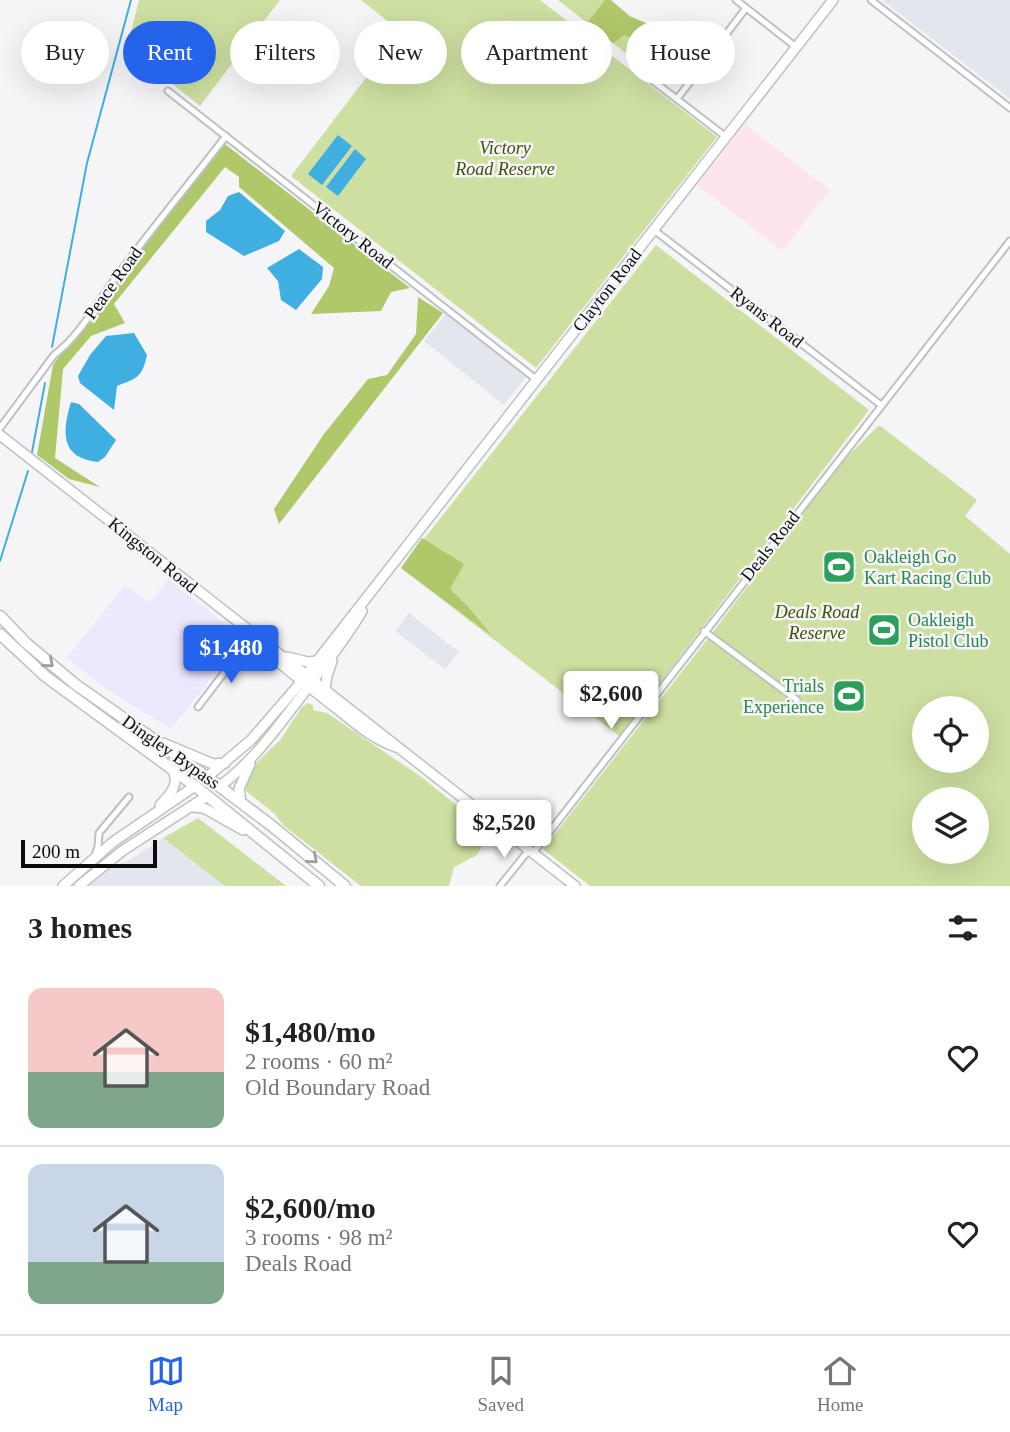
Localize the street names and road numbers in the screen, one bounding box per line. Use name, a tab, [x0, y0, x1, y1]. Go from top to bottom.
street label: Victory Road	[309, 197, 397, 273]
street label: Peace Road	[80, 243, 146, 323]
street label: Clayton Road	[568, 245, 646, 335]
street label: Ryans Road	[727, 282, 807, 352]
street label: Deals Road	[736, 507, 804, 585]
street label: Kingston Road	[105, 513, 201, 597]
street label: Dingley Bypass	[118, 711, 224, 793]

